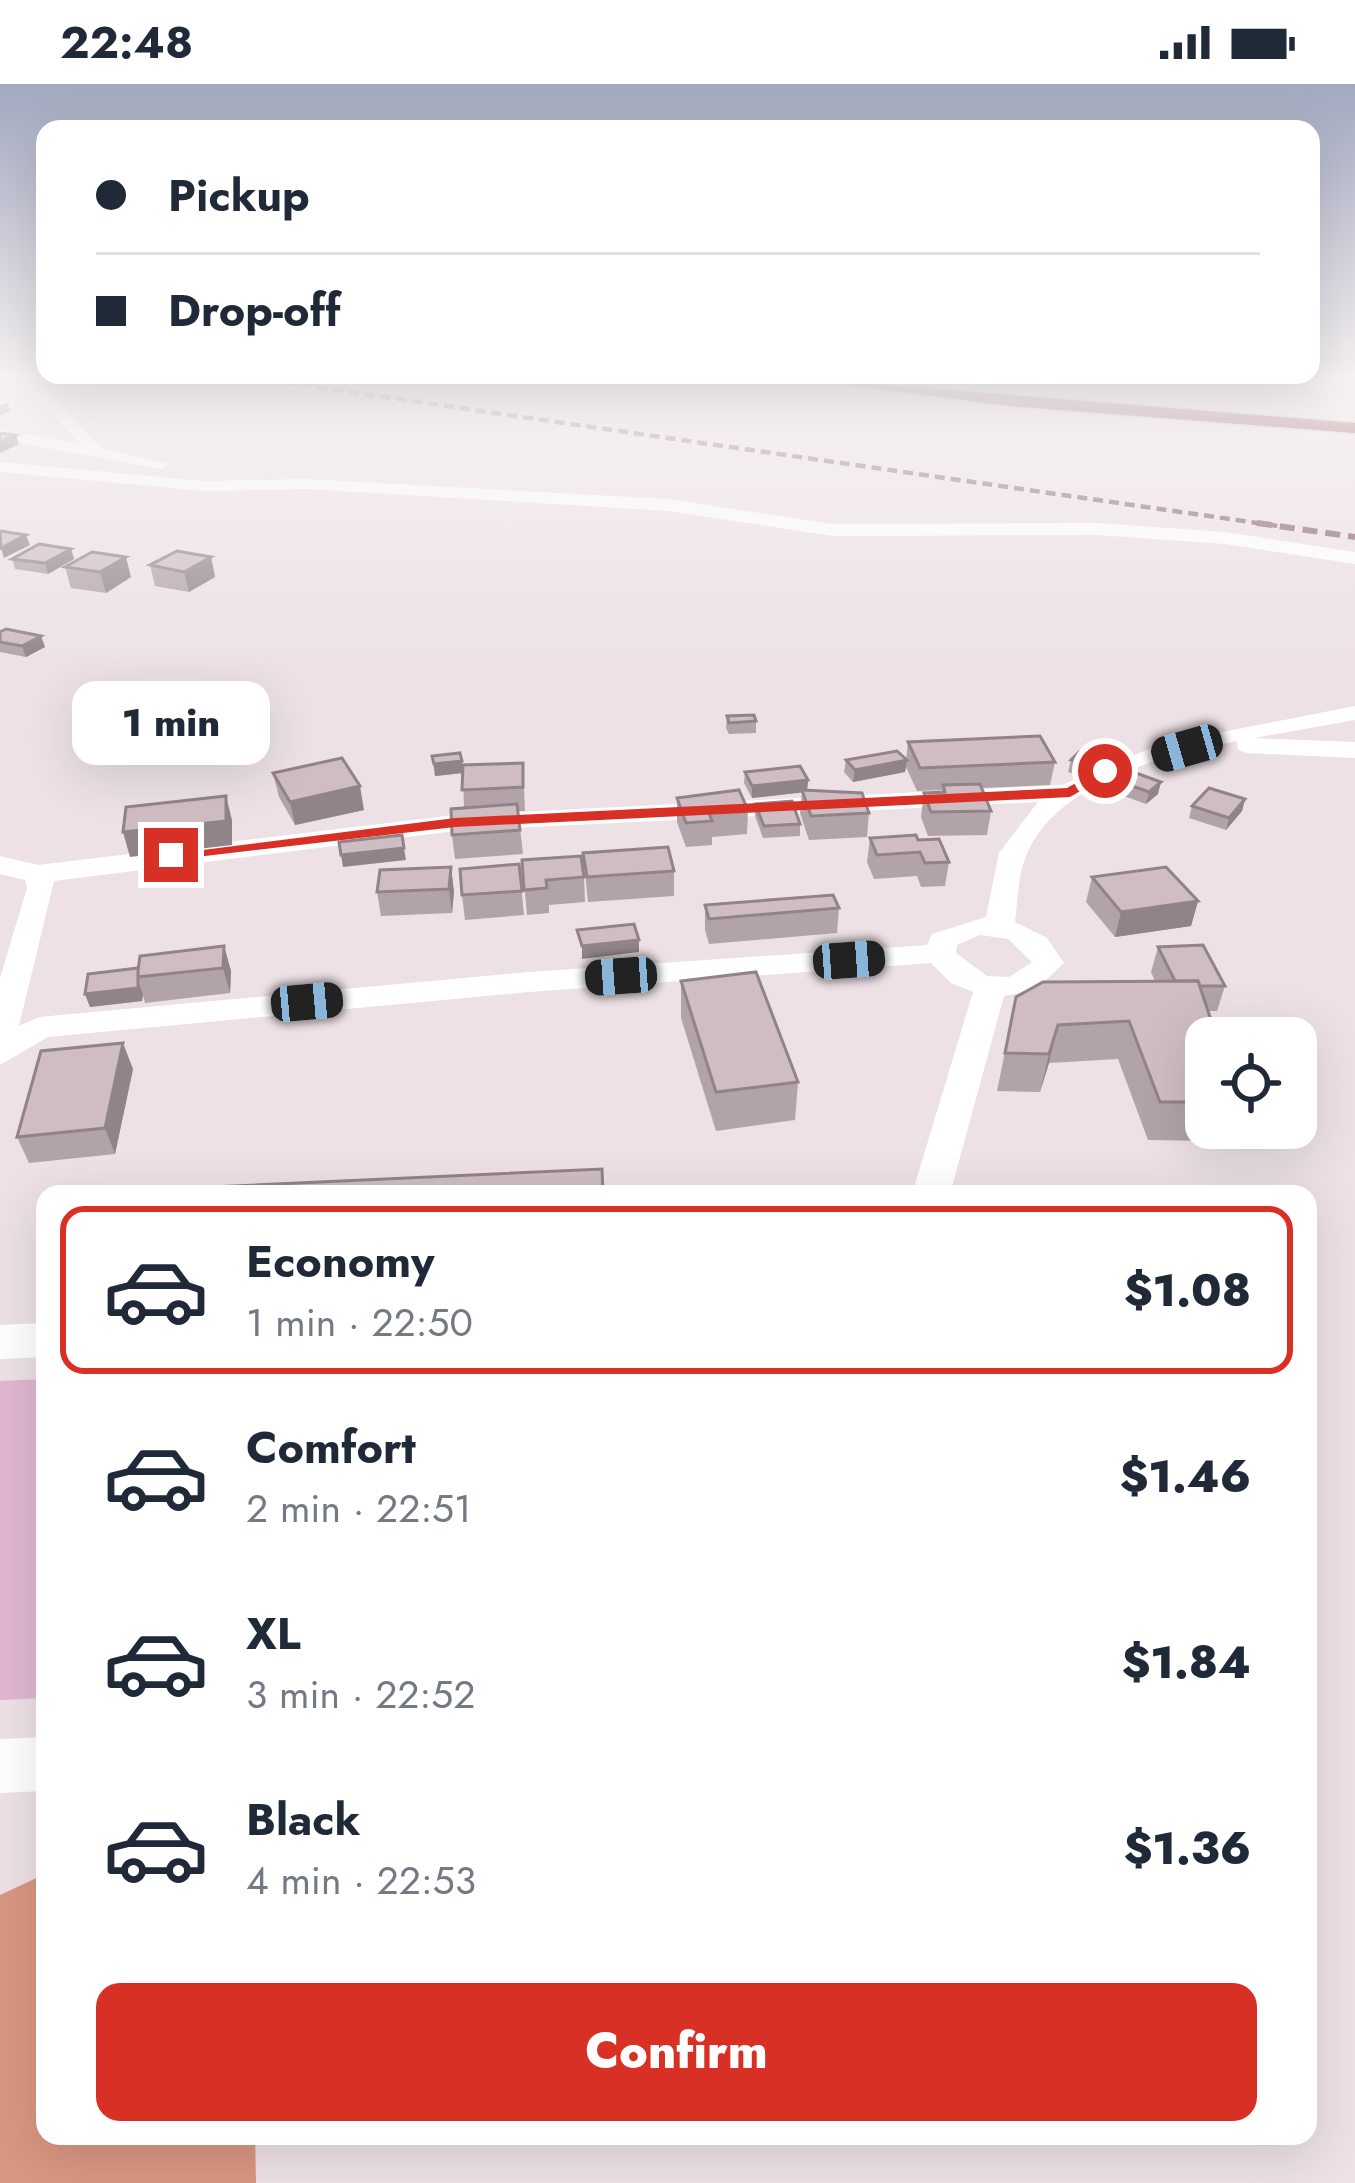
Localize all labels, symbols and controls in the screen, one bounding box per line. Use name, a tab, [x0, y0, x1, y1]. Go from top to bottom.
text: 22:48	[60, 10, 193, 75]
text: Pickup	[168, 163, 310, 228]
text: Drop-off	[168, 278, 341, 343]
callout: 1 min	[72, 681, 270, 765]
text: 1 min	[122, 694, 220, 751]
car	[1147, 721, 1227, 775]
route start	[1078, 744, 1132, 798]
route end	[144, 828, 198, 882]
car	[812, 940, 886, 980]
car	[584, 956, 658, 996]
car	[270, 981, 344, 1023]
map controls	[1185, 1017, 1317, 1149]
button: locate	[1185, 1017, 1317, 1149]
text: Economy	[246, 1229, 434, 1294]
icon: car	[102, 1236, 210, 1344]
text: $1.08	[1124, 1258, 1251, 1323]
text: 1 min · 22:50	[246, 1294, 473, 1351]
text: Comfort	[246, 1415, 416, 1480]
icon: car	[102, 1422, 210, 1530]
text: $1.46	[1120, 1444, 1251, 1509]
text: 2 min · 22:51	[246, 1480, 472, 1537]
text: XL	[246, 1601, 301, 1666]
icon: car	[102, 1608, 210, 1716]
text: $1.84	[1122, 1630, 1251, 1695]
text: 3 min · 22:52	[246, 1666, 475, 1723]
text: Black	[246, 1787, 360, 1852]
icon: car	[102, 1794, 210, 1902]
text: $1.36	[1124, 1816, 1251, 1881]
text: 4 min · 22:53	[246, 1852, 476, 1909]
button: Confirm	[96, 1983, 1257, 2121]

